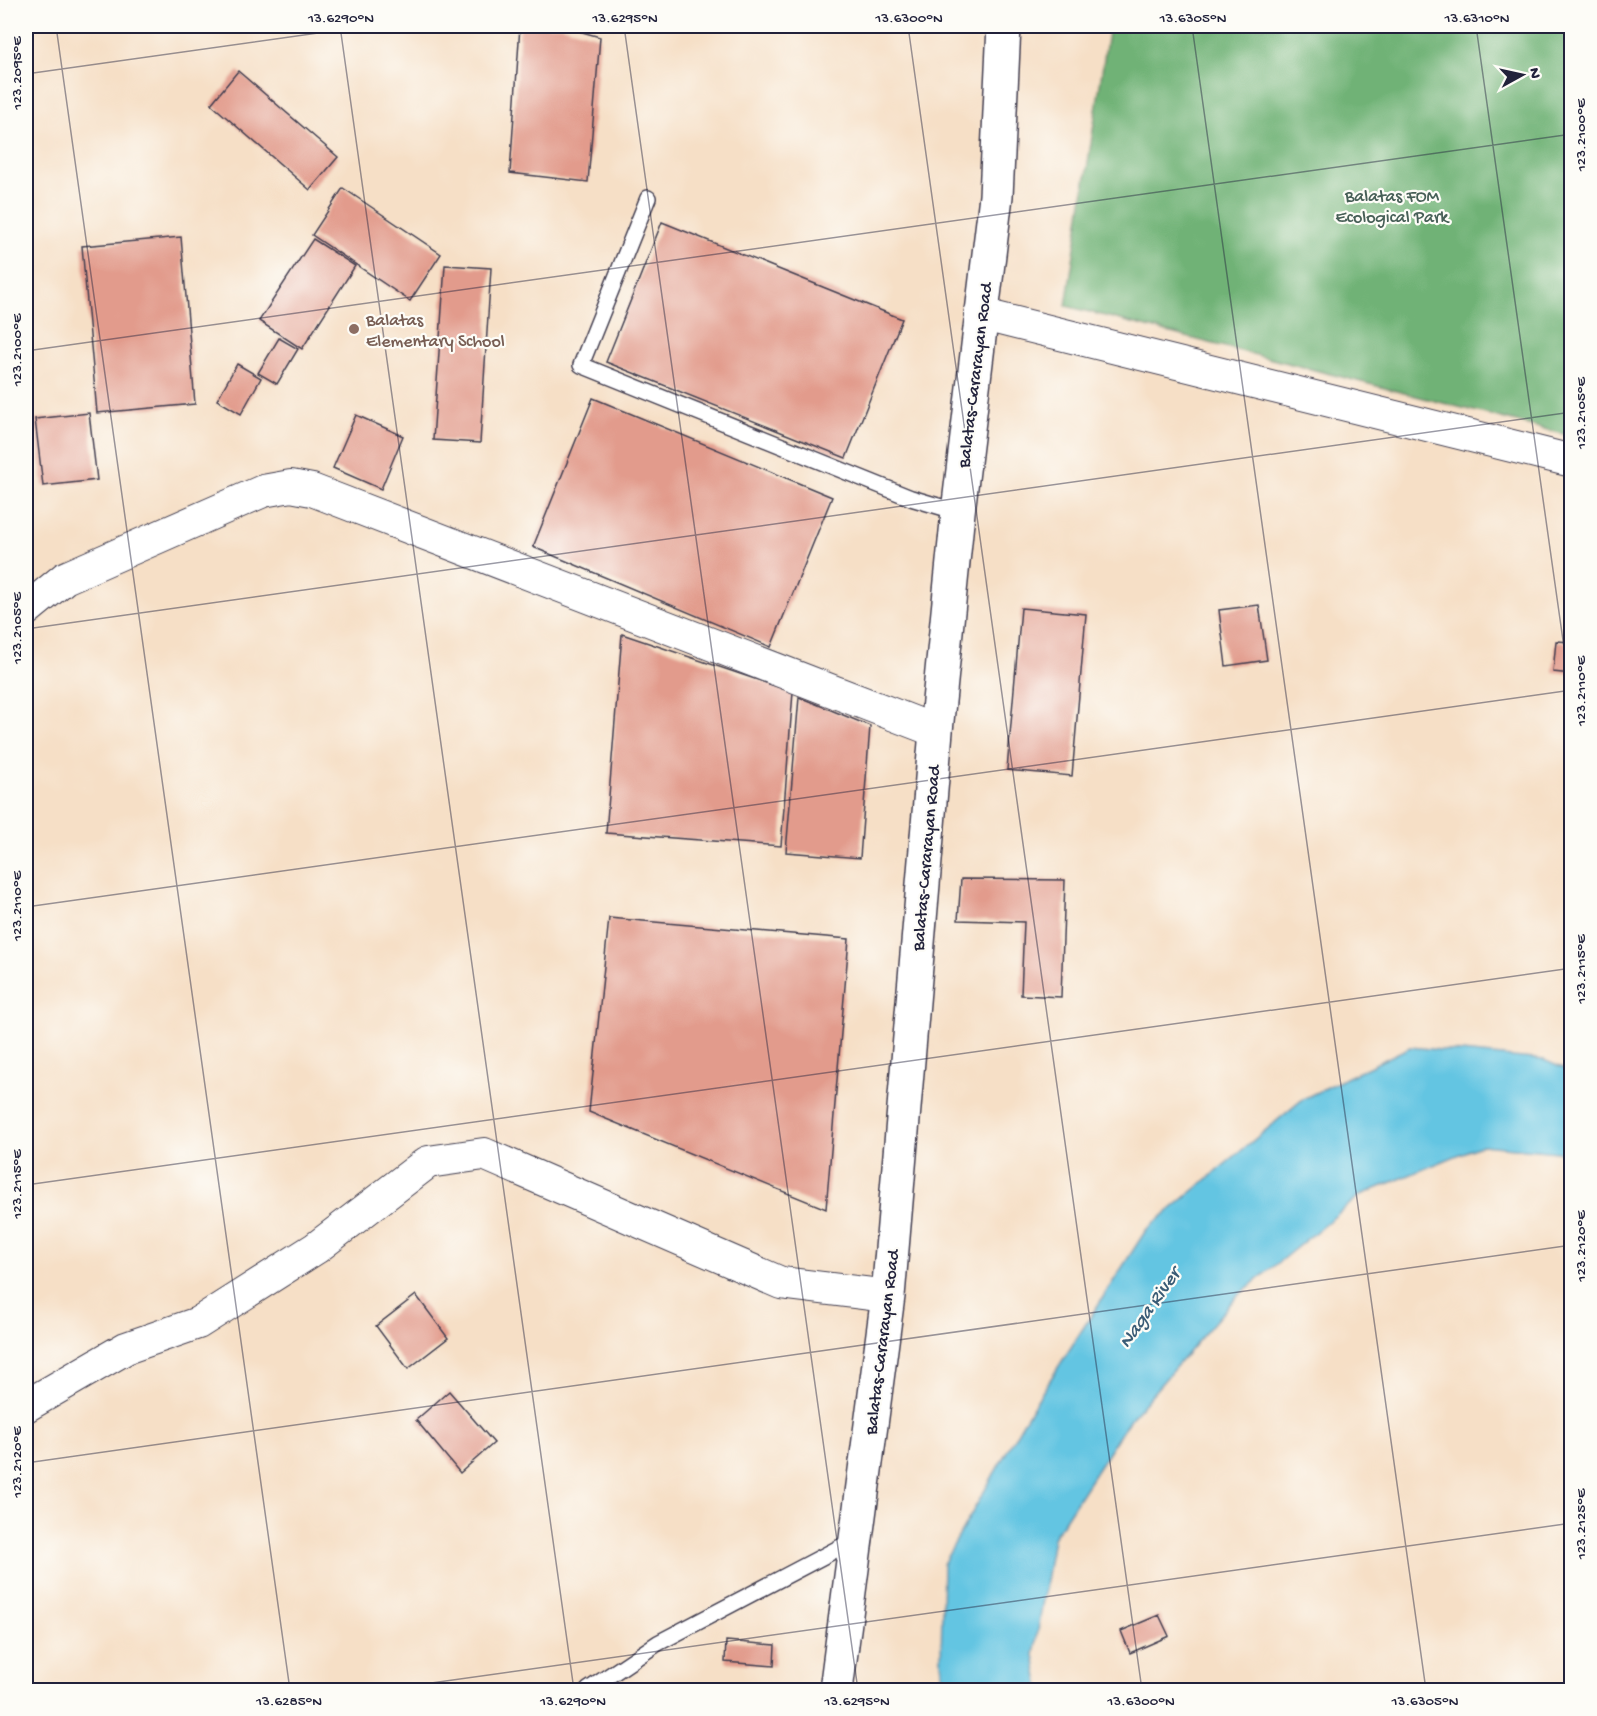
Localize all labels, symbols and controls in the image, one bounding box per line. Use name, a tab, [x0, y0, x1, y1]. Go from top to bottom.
text: 13.6290°N	[307, 10, 374, 28]
text: 13.6295°N	[591, 10, 658, 28]
text: 13.6300°N	[874, 10, 943, 28]
text: 13.6305°N	[1159, 10, 1227, 28]
text: 13.6310°N	[1443, 10, 1510, 28]
text: 123.2095°E	[9, 36, 27, 111]
north arrow	[1492, 45, 1552, 105]
text: N	[1523, 67, 1544, 80]
text: 123.2100°E	[1573, 98, 1591, 172]
park label: Balatas FOM Ecological Park	[1336, 187, 1450, 229]
street label: Balatas-Cararayan Road	[955, 280, 998, 470]
place label: Balatas Elementary School	[365, 311, 505, 353]
text: 123.2100°E	[9, 313, 27, 387]
marker: Balatas Elementary School	[347, 322, 361, 336]
text: 123.2105°E	[1573, 376, 1591, 450]
text: 123.2105°E	[9, 591, 27, 665]
text: 123.2110°E	[1573, 655, 1591, 727]
street label: Balatas-Cararayan Road	[909, 763, 946, 953]
text: 123.2110°E	[9, 870, 27, 942]
text: 123.2115°E	[1573, 934, 1591, 1005]
text: 123.2115°E	[9, 1149, 27, 1220]
text: 123.2120°E	[1573, 1210, 1591, 1283]
street label: Balatas-Cararayan Road	[862, 1247, 905, 1437]
water label: Naga River	[1115, 1261, 1189, 1353]
text: 123.2120°E	[9, 1426, 27, 1499]
text: 123.2125°E	[1573, 1488, 1591, 1560]
text: 13.6285°N	[255, 1693, 322, 1711]
text: 13.6290°N	[539, 1693, 606, 1711]
text: 13.6295°N	[823, 1693, 890, 1711]
text: 13.6300°N	[1106, 1693, 1175, 1711]
text: 13.6305°N	[1391, 1693, 1459, 1711]

